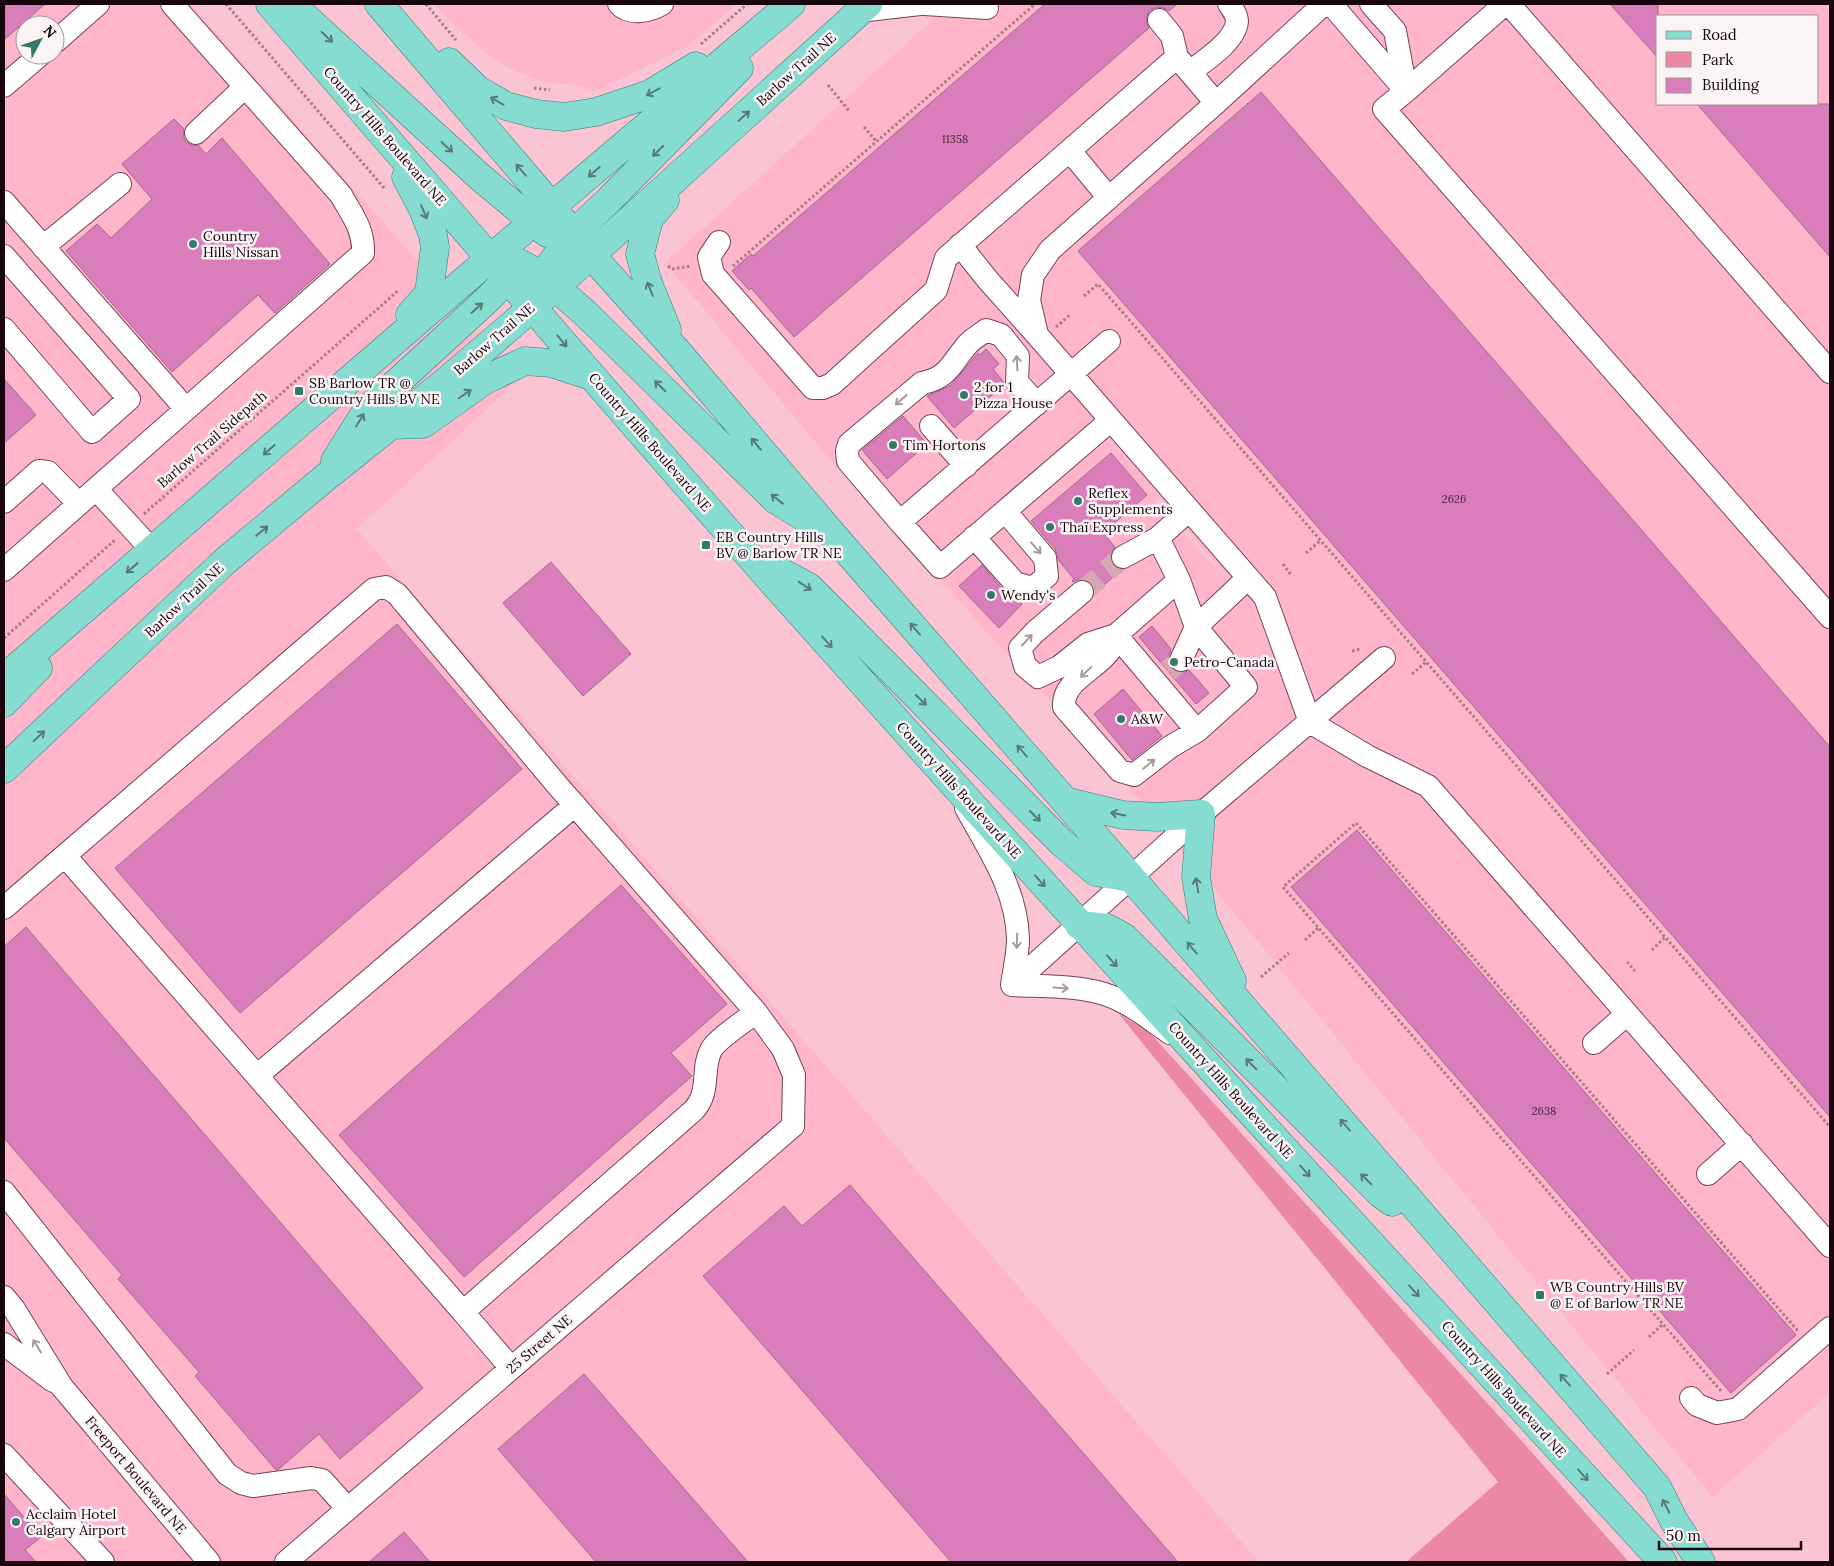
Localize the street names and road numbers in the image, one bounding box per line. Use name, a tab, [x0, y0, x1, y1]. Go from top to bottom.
street label: Barlow Trail NE	[752, 28, 840, 110]
street label: Country Hills Boulevard NE	[320, 63, 450, 209]
street label: Barlow Trail NE	[450, 299, 538, 379]
street label: Country Hills Boulevard NE	[585, 369, 715, 515]
street label: Barlow Trail Sidepath	[154, 387, 270, 491]
street label: Barlow Trail NE	[141, 559, 227, 641]
street label: Country Hills Boulevard NE	[893, 718, 1025, 862]
street label: Country Hills Boulevard NE	[1165, 1018, 1297, 1162]
street label: 25 Street NE	[502, 1310, 576, 1378]
street label: Country Hills Boulevard NE	[1438, 1317, 1570, 1461]
street label: Freeport Boulevard NE	[81, 1412, 191, 1538]

